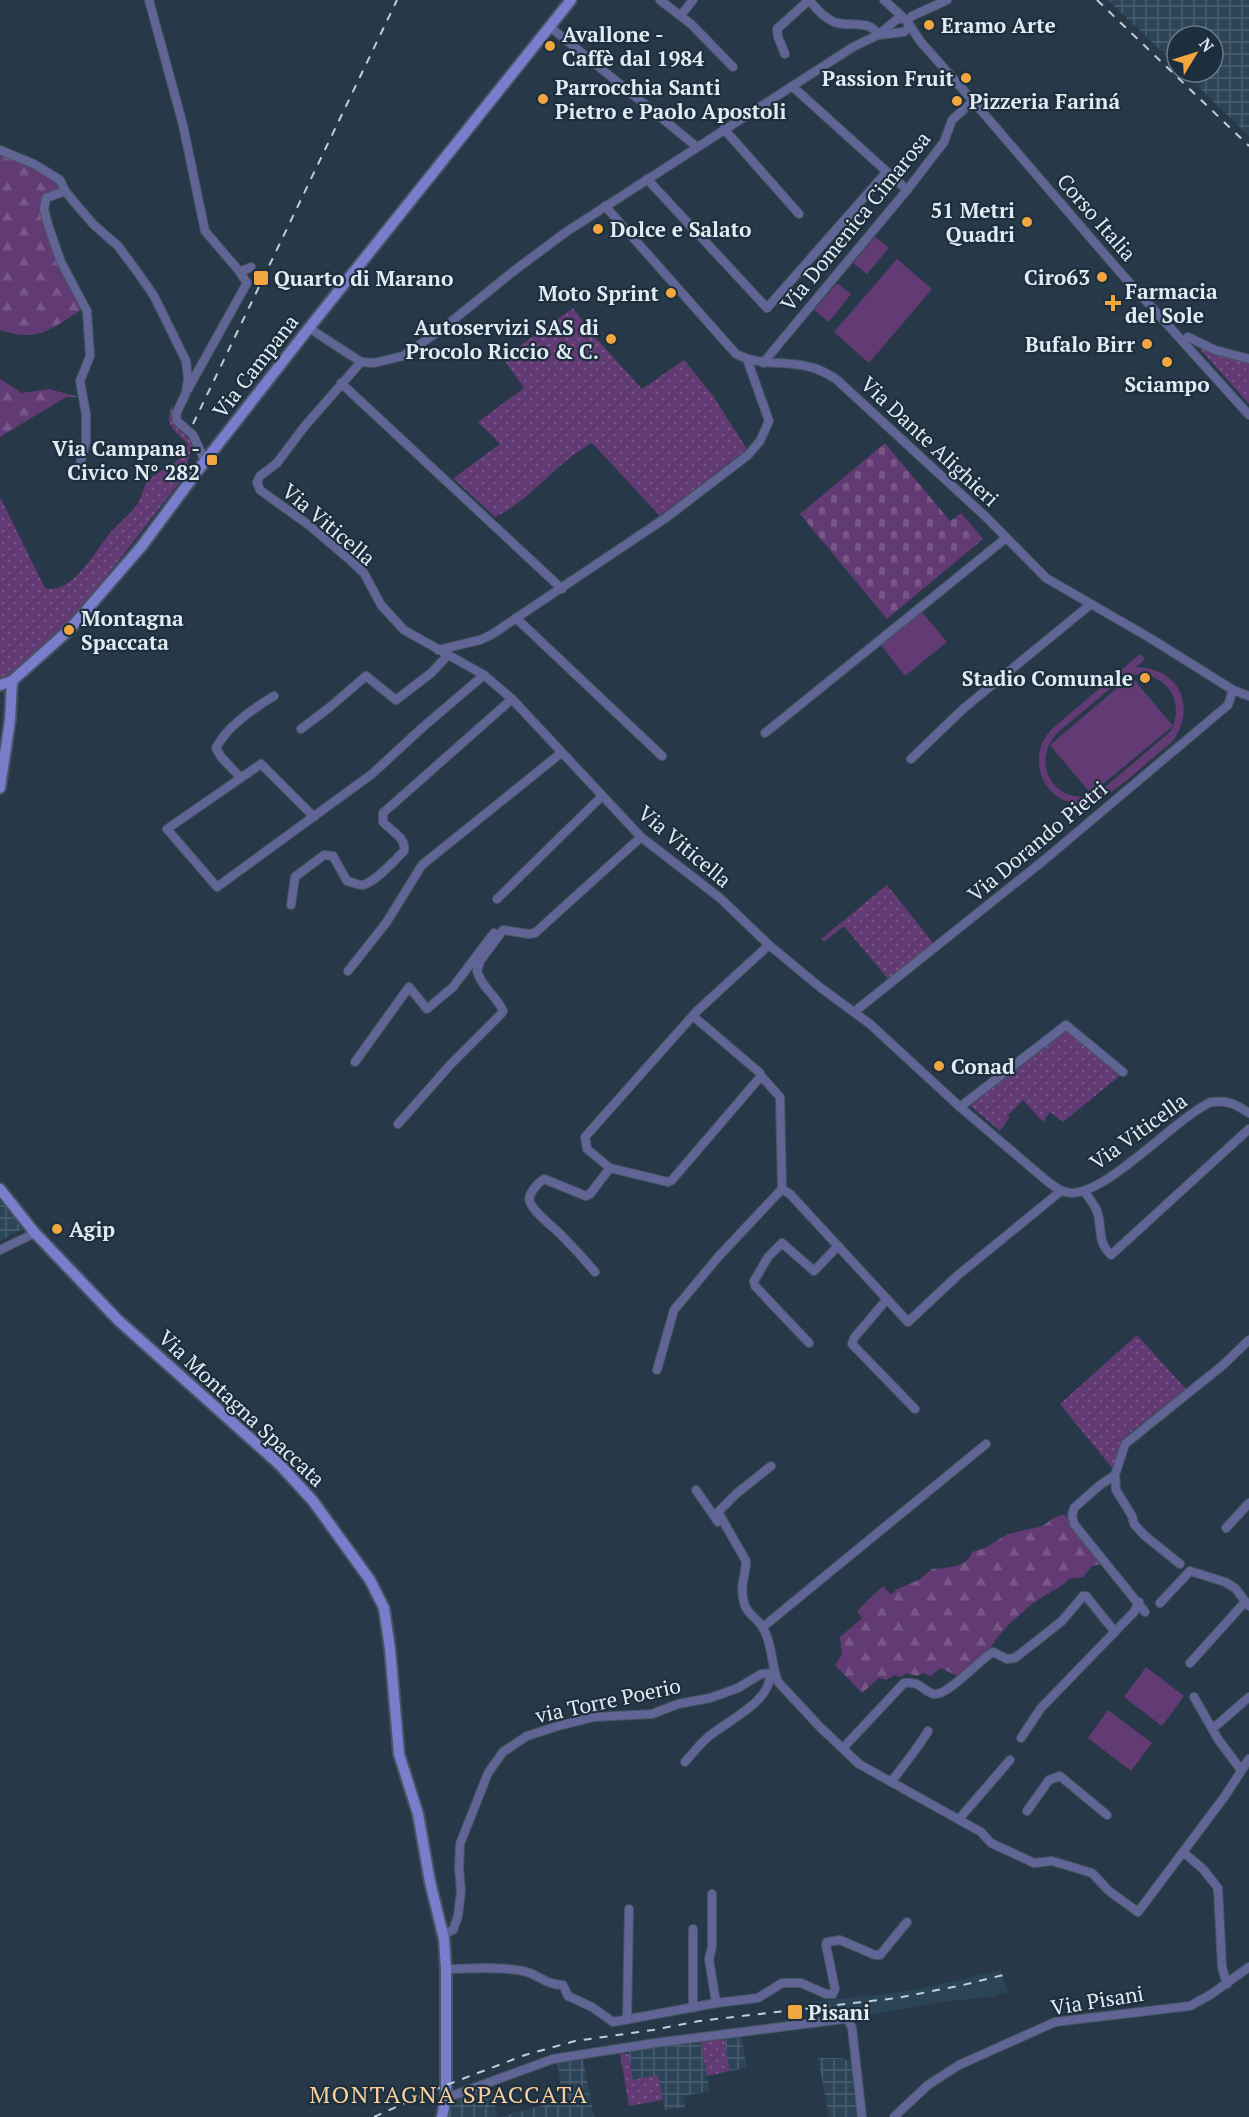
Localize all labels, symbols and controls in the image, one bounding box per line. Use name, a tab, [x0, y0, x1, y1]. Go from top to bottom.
place label: Eramo Arte	[941, 11, 1056, 39]
marker: Eramo Arte	[922, 18, 936, 32]
place label: Avallone - Caffè dal 1984	[562, 20, 704, 72]
north arrow	[1165, 24, 1225, 84]
text: N	[1194, 33, 1219, 56]
marker: Avallone - Caffè dal 1984	[543, 39, 557, 53]
place label: Passion Fruit	[822, 64, 955, 92]
marker: Passion Fruit	[959, 71, 973, 85]
place label: Parrocchia Santi Pietro e Paolo Apostoli	[555, 73, 786, 125]
place label: Pizzeria Fariná	[969, 87, 1120, 115]
marker: Parrocchia Santi Pietro e Paolo Apostoli	[536, 92, 550, 106]
marker: Pizzeria Fariná	[950, 94, 964, 108]
street label: Via Domenica Cimarosa	[774, 125, 937, 317]
street label: Corso Italia	[1051, 167, 1143, 267]
place label: 51 Metri Quadri	[930, 196, 1015, 248]
place label: Dolce e Salato	[610, 215, 752, 243]
marker: 51 Metri Quadri	[1020, 215, 1034, 229]
marker: Dolce e Salato	[591, 222, 605, 236]
place label: Ciro63	[1024, 263, 1090, 291]
place label: Quarto di Marano	[274, 264, 453, 292]
marker: Quarto di Marano	[252, 269, 270, 287]
marker: Ciro63	[1095, 270, 1109, 284]
place label: Farmacia del Sole	[1125, 277, 1218, 329]
place label: Moto Sprint	[538, 279, 660, 307]
marker: Moto Sprint	[664, 286, 678, 300]
marker: Farmacia del Sole	[1106, 296, 1120, 310]
street label: Via Campana	[206, 308, 305, 424]
place label: Autoservizi SAS di Procolo Riccio & C.	[406, 313, 599, 365]
place label: Bufalo Birr	[1025, 330, 1135, 358]
marker: Autoservizi SAS di Procolo Riccio & C.	[604, 332, 618, 346]
marker: Bufalo Birr	[1140, 337, 1154, 351]
marker: Sciampo	[1160, 355, 1174, 369]
street label: Via Dante Alighieri	[855, 370, 1005, 512]
place label: Sciampo	[1124, 370, 1210, 398]
place label: Via Campana - Civico N° 282	[52, 434, 200, 486]
marker: Via Campana - Civico N° 282	[205, 453, 219, 467]
street label: Via Viticella	[276, 477, 382, 572]
place label: Montagna Spaccata	[81, 604, 184, 656]
marker: Montagna Spaccata	[62, 623, 76, 637]
place label: Stadio Comunale	[962, 664, 1133, 692]
marker: Stadio Comunale	[1138, 671, 1152, 685]
street label: Via Dorando Pietri	[961, 774, 1113, 908]
street label: Via Viticella	[632, 799, 738, 894]
place label: Conad	[951, 1052, 1015, 1080]
marker: Conad	[932, 1059, 946, 1073]
street label: Via Viticella	[1084, 1086, 1193, 1176]
place label: Agip	[69, 1215, 115, 1243]
marker: Agip	[50, 1222, 64, 1236]
street label: Via Montagna Spaccata	[153, 1323, 332, 1493]
street label: via Torre Poerio	[532, 1671, 683, 1729]
street label: Via Pisani	[1049, 1979, 1145, 2021]
place label: Pisani	[808, 1998, 870, 2026]
marker: Pisani	[786, 2003, 804, 2021]
district label: MONTAGNA SPACCATA	[309, 2078, 589, 2110]

